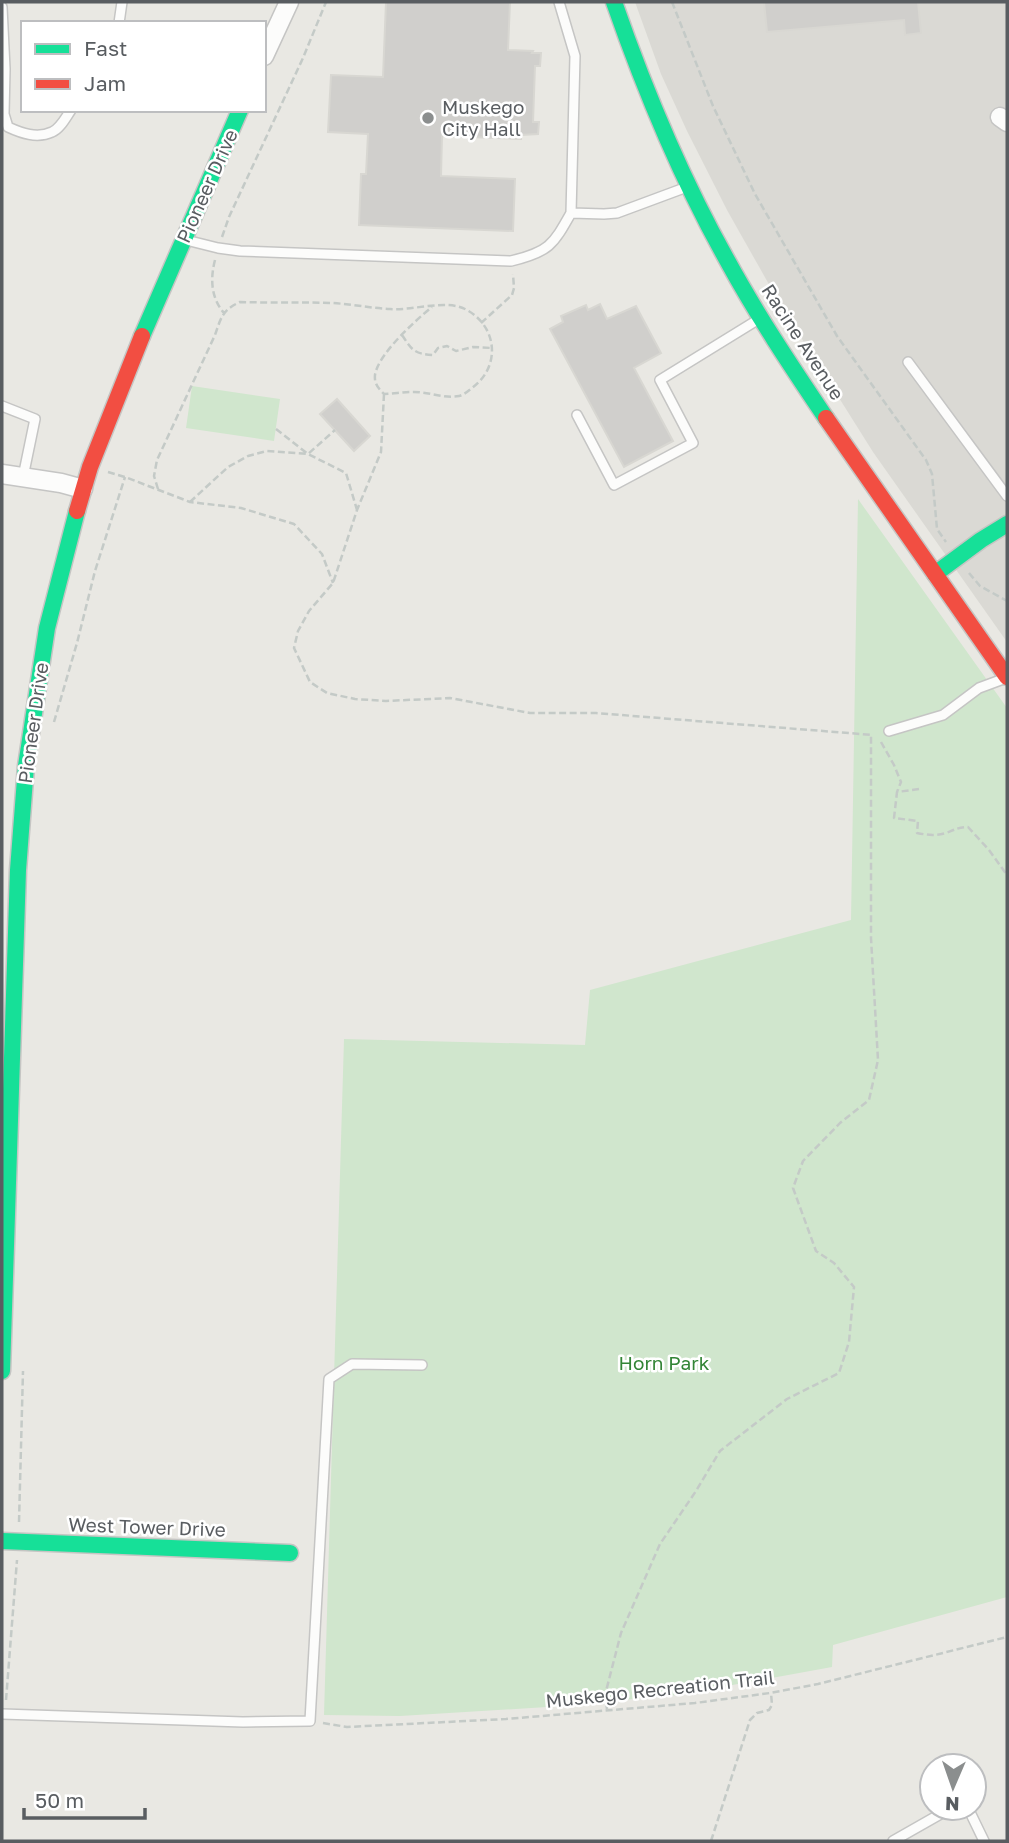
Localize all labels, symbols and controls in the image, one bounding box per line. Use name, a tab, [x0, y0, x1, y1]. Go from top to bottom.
legend	[21, 21, 266, 112]
text: Fast	[84, 35, 127, 61]
text: Jam	[84, 70, 126, 96]
place label: Muskego City Hall	[442, 95, 524, 140]
marker: Muskego City Hall	[420, 110, 436, 126]
street label: Pioneer Drive	[171, 125, 242, 246]
street label: Racine Avenue	[757, 280, 849, 404]
street label: Pioneer Drive	[13, 661, 52, 785]
park label: Horn Park	[619, 1351, 710, 1374]
street label: West Tower Drive	[68, 1512, 226, 1541]
street label: Muskego Recreation Trail	[545, 1665, 775, 1712]
north arrow	[918, 1752, 988, 1822]
scale bar	[24, 1776, 145, 1820]
text: 50 m	[35, 1787, 84, 1813]
text: N	[945, 1793, 960, 1816]

